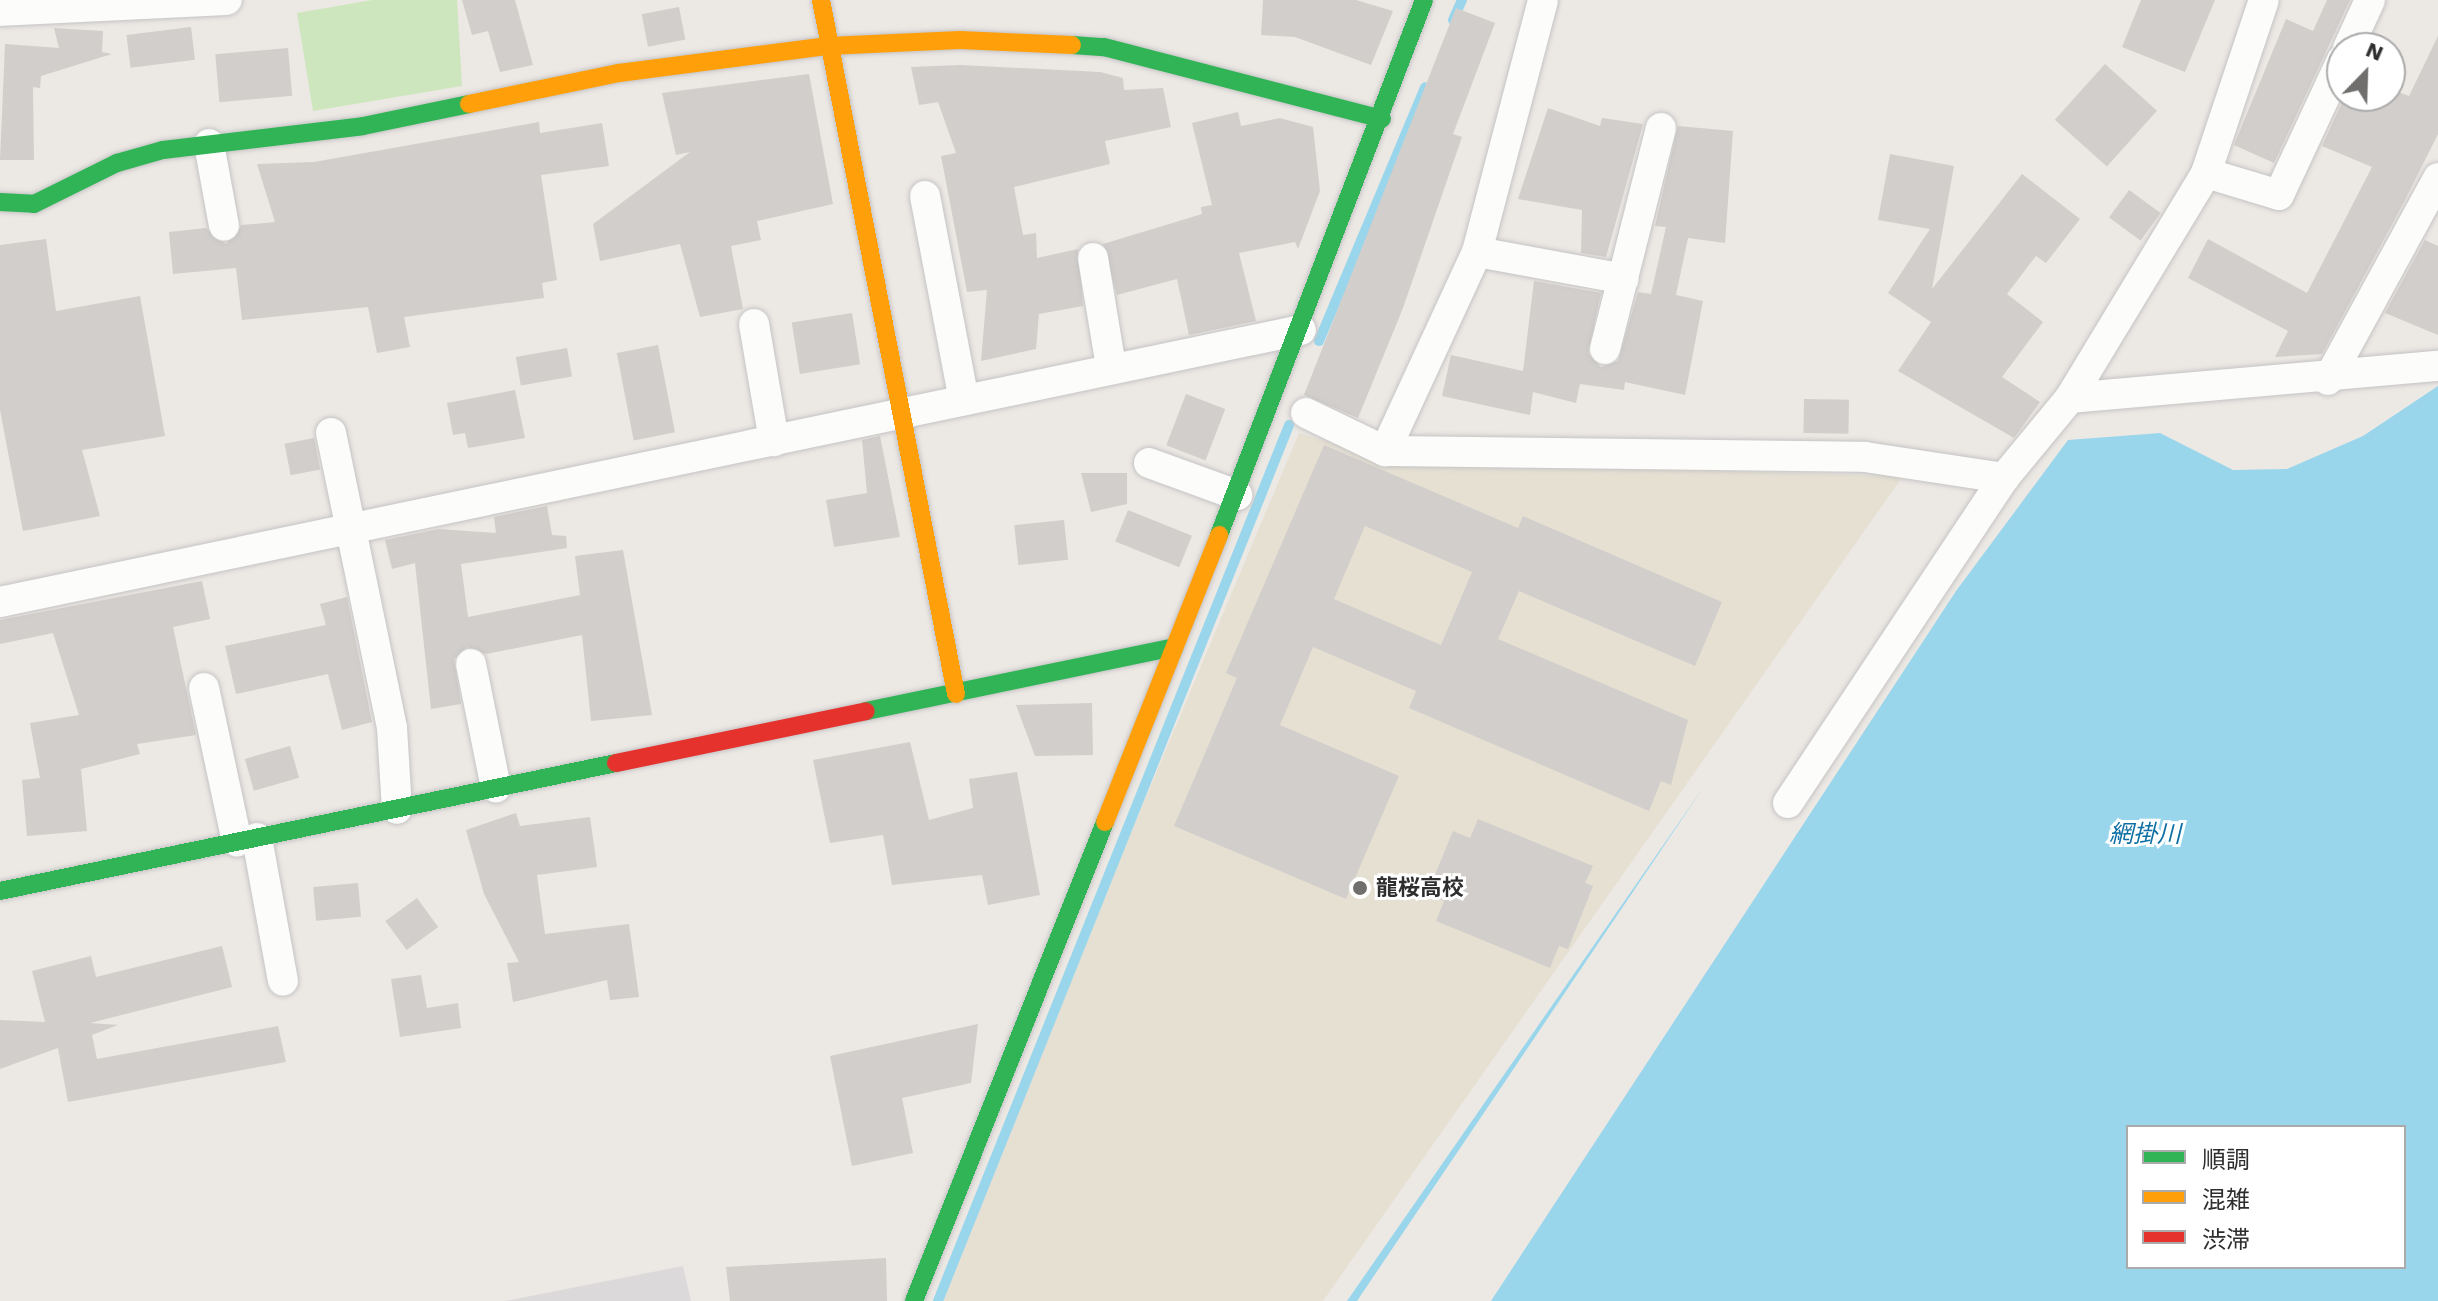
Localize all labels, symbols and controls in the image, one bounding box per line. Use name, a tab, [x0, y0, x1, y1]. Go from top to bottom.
north arrow	[2326, 32, 2406, 112]
text: N	[2362, 37, 2387, 66]
water label: 網掛川	[2109, 821, 2181, 849]
place label: 龍桜高校	[1376, 875, 1464, 901]
marker: 龍桜高校	[1351, 879, 1369, 897]
legend	[2126, 1125, 2406, 1269]
text: 順調	[2202, 1146, 2250, 1174]
text: 混雑	[2202, 1186, 2250, 1214]
text: 渋滞	[2202, 1226, 2250, 1254]

